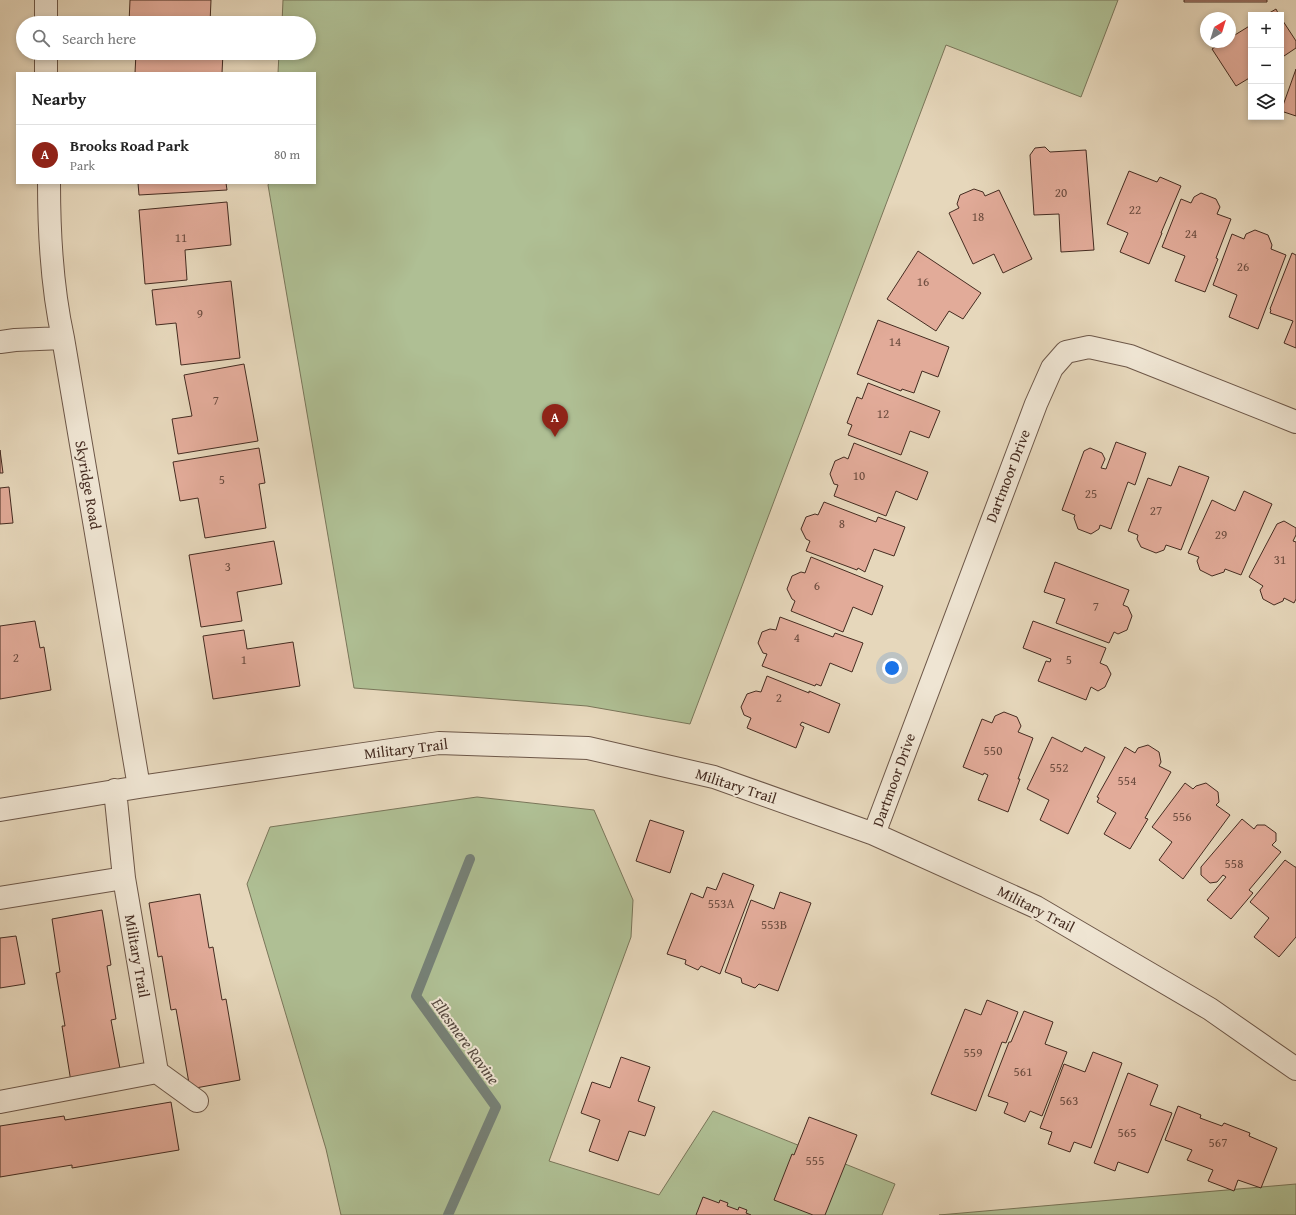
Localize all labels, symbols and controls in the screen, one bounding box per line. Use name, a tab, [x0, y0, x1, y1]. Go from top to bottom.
north arrow	[1200, 12, 1236, 48]
map controls	[1248, 12, 1284, 120]
button: +	[1248, 12, 1284, 48]
search box	[16, 16, 316, 60]
icon: search	[30, 27, 52, 49]
text: Search here	[62, 28, 136, 49]
button: −	[1248, 48, 1284, 84]
button: layers	[1248, 84, 1284, 120]
text: Nearby	[32, 86, 86, 111]
text: Brooks Road Park	[70, 135, 189, 156]
text: A	[41, 145, 49, 164]
text: 80 m	[274, 145, 300, 164]
text: Park	[70, 156, 95, 175]
house number: 20	[1055, 183, 1067, 202]
house number: 22	[1129, 200, 1141, 219]
house number: 18	[972, 207, 984, 226]
house number: 24	[1185, 224, 1197, 243]
house number: 11	[175, 228, 187, 247]
house number: 26	[1237, 257, 1249, 276]
house number: 16	[917, 272, 929, 291]
house number: 9	[197, 304, 203, 323]
house number: 14	[889, 332, 901, 351]
house number: 7	[213, 391, 219, 410]
pin: A	[542, 404, 568, 437]
house number: 12	[877, 404, 889, 423]
street label: Dartmoor Drive	[980, 426, 1035, 526]
street label: Skyridge Road	[70, 439, 107, 531]
house number: 10	[853, 466, 865, 485]
house number: 5	[219, 470, 225, 489]
house number: 25	[1085, 484, 1097, 503]
house number: 27	[1150, 501, 1162, 520]
house number: 8	[839, 514, 845, 533]
house number: 29	[1215, 525, 1227, 544]
house number: 31	[1274, 550, 1286, 569]
house number: 3	[225, 557, 231, 576]
house number: 6	[814, 576, 820, 595]
house number: 7	[1093, 597, 1099, 616]
house number: 4	[794, 628, 800, 647]
house number: 2	[13, 648, 19, 667]
house number: 1	[241, 650, 247, 669]
house number: 5	[1066, 650, 1072, 669]
your location	[882, 658, 902, 678]
house number: 2	[776, 688, 782, 707]
street label: Dartmoor Drive	[867, 730, 920, 830]
street label: Military Trail	[363, 733, 449, 764]
house number: 550	[984, 741, 1002, 760]
house number: 552	[1050, 758, 1068, 777]
street label: Military Trail	[693, 763, 779, 809]
house number: 554	[1118, 771, 1136, 790]
house number: 556	[1173, 807, 1191, 826]
house number: 558	[1225, 854, 1243, 873]
street label: Military Trail	[994, 880, 1079, 937]
house number: 553A	[708, 894, 734, 913]
street label: Military Trail	[120, 913, 155, 999]
house number: 553B	[761, 915, 787, 934]
water label: Ellesmere Ravine	[426, 992, 506, 1090]
house number: 559	[964, 1043, 982, 1062]
house number: 561	[1014, 1062, 1032, 1081]
house number: 563	[1060, 1091, 1078, 1110]
house number: 565	[1118, 1123, 1136, 1142]
house number: 567	[1209, 1133, 1227, 1152]
house number: 555	[806, 1151, 824, 1170]

